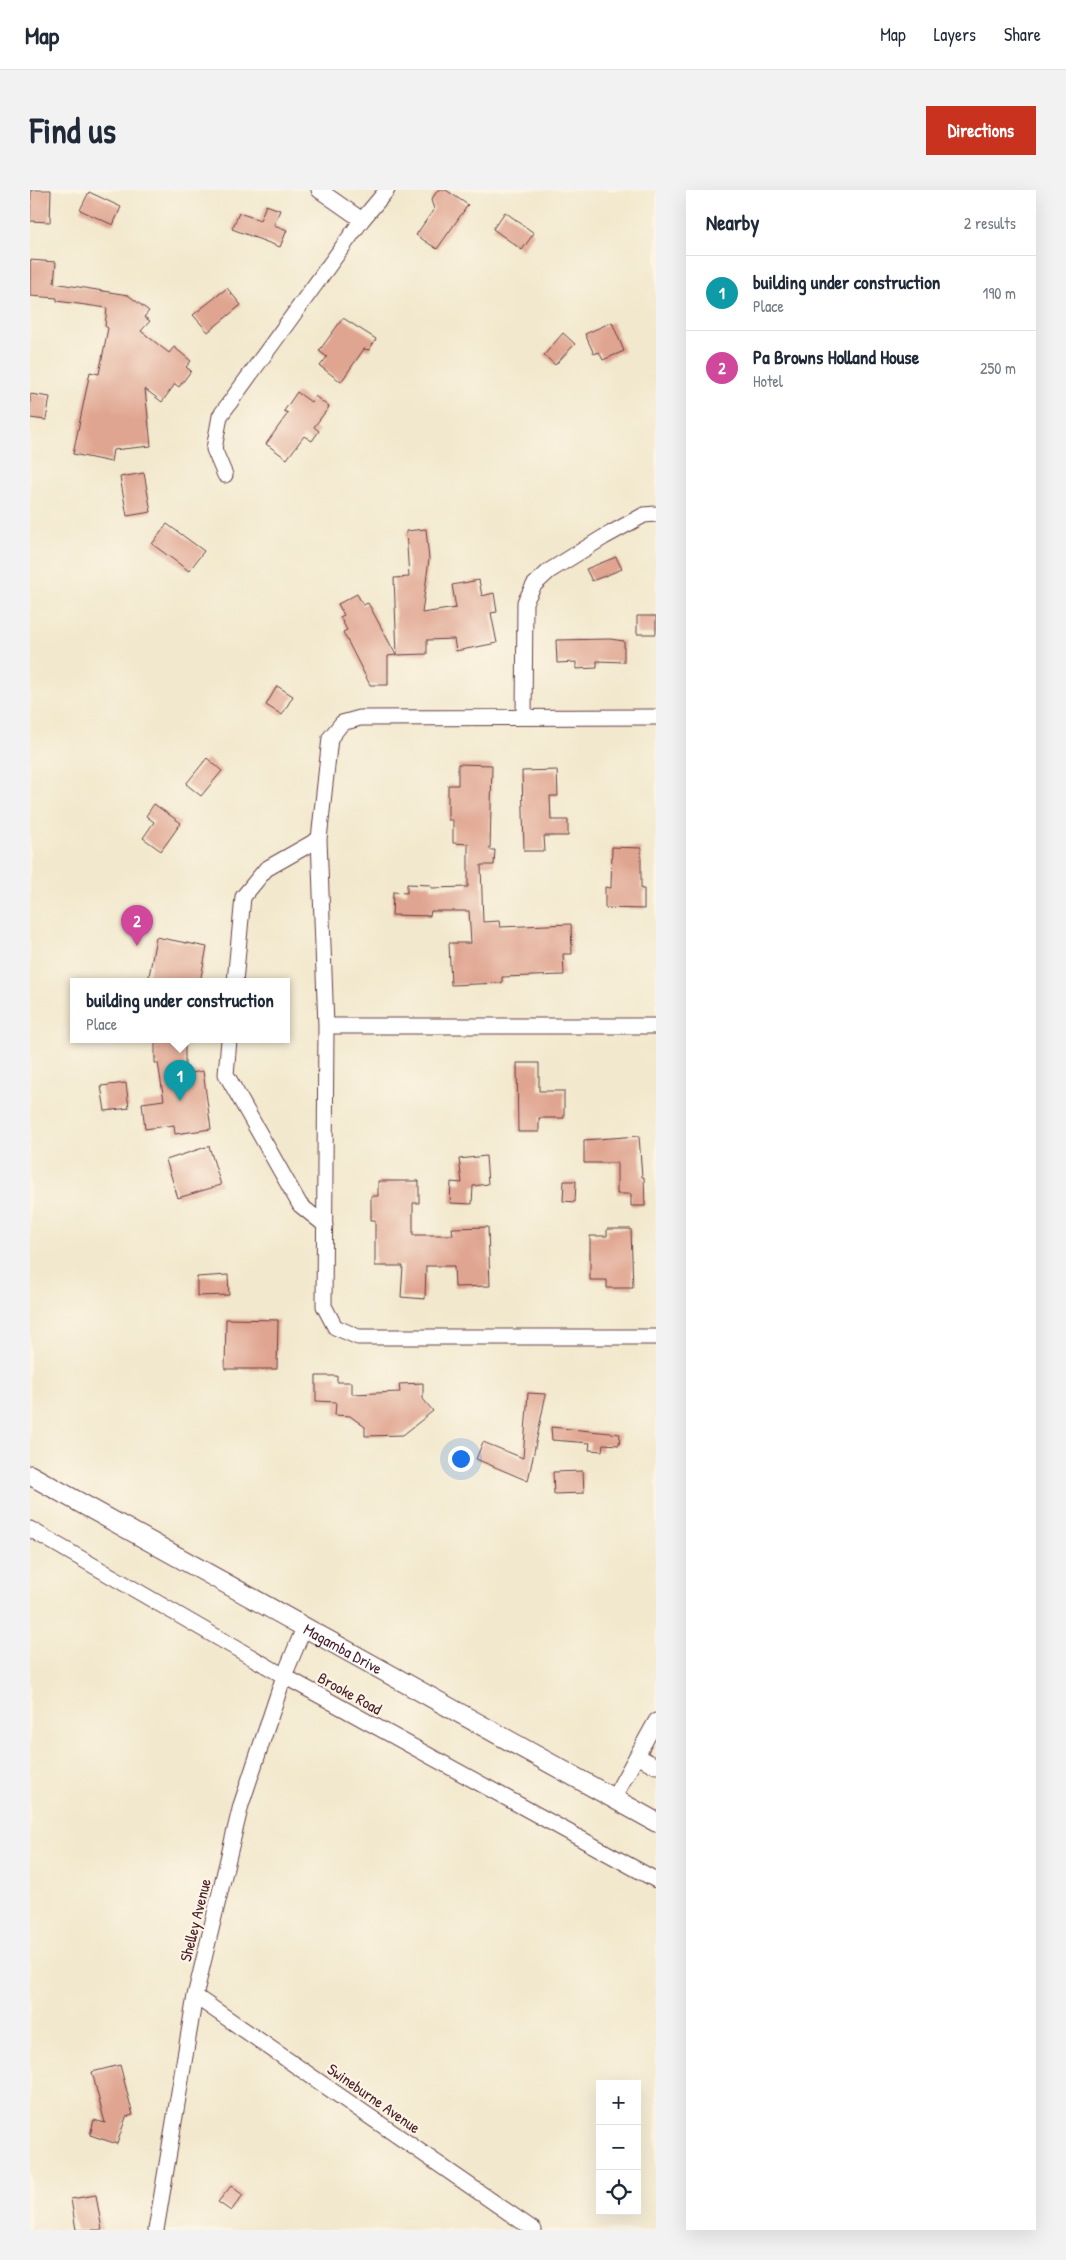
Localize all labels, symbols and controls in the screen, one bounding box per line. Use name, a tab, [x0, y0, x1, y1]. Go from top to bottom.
text: Map	[25, 19, 59, 51]
text: Map	[880, 22, 906, 47]
text: Layers	[934, 22, 976, 47]
text: Share	[1004, 22, 1041, 47]
button: Directions	[926, 106, 1036, 155]
text: Find us	[30, 107, 116, 154]
text: Nearby	[706, 208, 759, 237]
text: 2 results	[964, 212, 1016, 234]
text: building under construction	[753, 269, 940, 295]
text: 1	[719, 282, 725, 304]
text: 190 m	[983, 282, 1016, 304]
text: Place	[753, 295, 784, 317]
text: Pa Browns Holland House	[753, 344, 919, 370]
text: 2	[718, 357, 726, 379]
text: 250 m	[980, 357, 1016, 379]
text: Hotel	[753, 370, 783, 392]
pin: 2	[121, 905, 153, 946]
popup	[70, 978, 290, 1043]
text: building under construction	[86, 987, 274, 1013]
text: Place	[86, 1013, 117, 1035]
pin: 1	[164, 1060, 196, 1101]
your location	[448, 1446, 474, 1472]
street label: Magamba Drive	[300, 1618, 387, 1680]
street label: Brooke Road	[314, 1666, 386, 1720]
street label: Shelley Avenue	[174, 1876, 216, 1964]
street label: Swineburne Avenue	[323, 2058, 425, 2139]
map controls	[596, 2080, 641, 2215]
button: +	[596, 2080, 641, 2125]
button: −	[596, 2125, 641, 2170]
button: locate	[596, 2170, 641, 2215]

